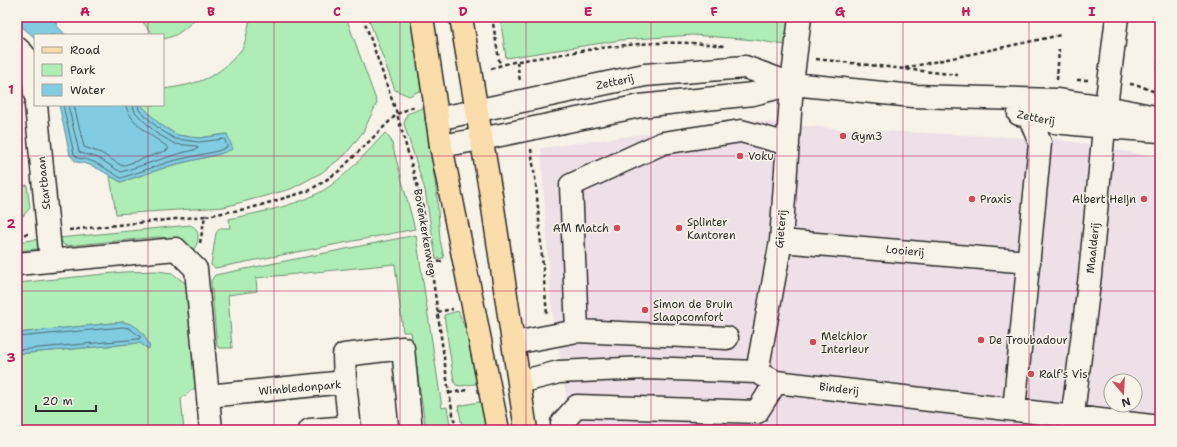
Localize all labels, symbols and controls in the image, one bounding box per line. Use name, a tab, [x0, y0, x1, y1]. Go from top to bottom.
text: A	[80, 3, 90, 20]
text: B	[207, 3, 215, 20]
text: C	[333, 3, 341, 20]
text: D	[458, 3, 468, 20]
text: E	[584, 3, 593, 20]
text: F	[710, 3, 718, 20]
text: G	[835, 3, 846, 20]
text: H	[961, 3, 971, 20]
text: I	[1088, 3, 1096, 20]
legend	[34, 34, 164, 106]
text: Road	[70, 42, 101, 58]
text: Park	[70, 62, 96, 78]
street label: Zetterij	[595, 71, 635, 93]
text: 1	[8, 81, 14, 98]
text: Water	[70, 82, 106, 98]
street label: Zetterij	[1016, 107, 1056, 129]
place label: Gym3	[851, 129, 882, 144]
marker: Gym3	[838, 131, 848, 141]
place label: Voku	[748, 149, 774, 164]
marker: Voku	[735, 151, 745, 161]
street label: Startbaan	[34, 155, 54, 210]
street label: Bovenkerkerweg	[410, 188, 440, 277]
place label: Praxis	[980, 192, 1012, 207]
place label: Albert Heijn	[1072, 192, 1136, 207]
marker: Praxis	[967, 194, 977, 204]
marker: Albert Heijn	[1139, 194, 1149, 204]
street label: Gieterij	[772, 209, 790, 249]
text: 2	[6, 215, 16, 232]
place label: Splinter Kantoren	[687, 215, 736, 243]
place label: AM Match	[553, 221, 609, 236]
street label: Maalderij	[1083, 222, 1103, 274]
marker: AM Match	[612, 223, 622, 233]
marker: Splinter Kantoren	[674, 223, 684, 233]
street label: Looierij	[885, 242, 925, 260]
place label: Simon de Bruin Slaapcomfort	[653, 297, 733, 325]
marker: Simon de Bruin Slaapcomfort	[640, 305, 650, 315]
place label: Melchior Interieur	[821, 329, 869, 357]
place label: De Troubadour	[989, 333, 1068, 348]
marker: De Troubadour	[976, 335, 986, 345]
marker: Melchior Interieur	[808, 337, 818, 347]
text: 3	[6, 349, 16, 366]
place label: Ralf's Vis	[1039, 367, 1088, 382]
marker: Ralf's Vis	[1026, 369, 1036, 379]
north arrow	[1103, 373, 1143, 413]
street label: Wimbledonpark	[258, 377, 342, 399]
street label: Binderij	[818, 379, 860, 399]
scale bar	[36, 387, 96, 413]
text: 20 m	[42, 393, 73, 409]
text: N	[1119, 394, 1132, 411]

